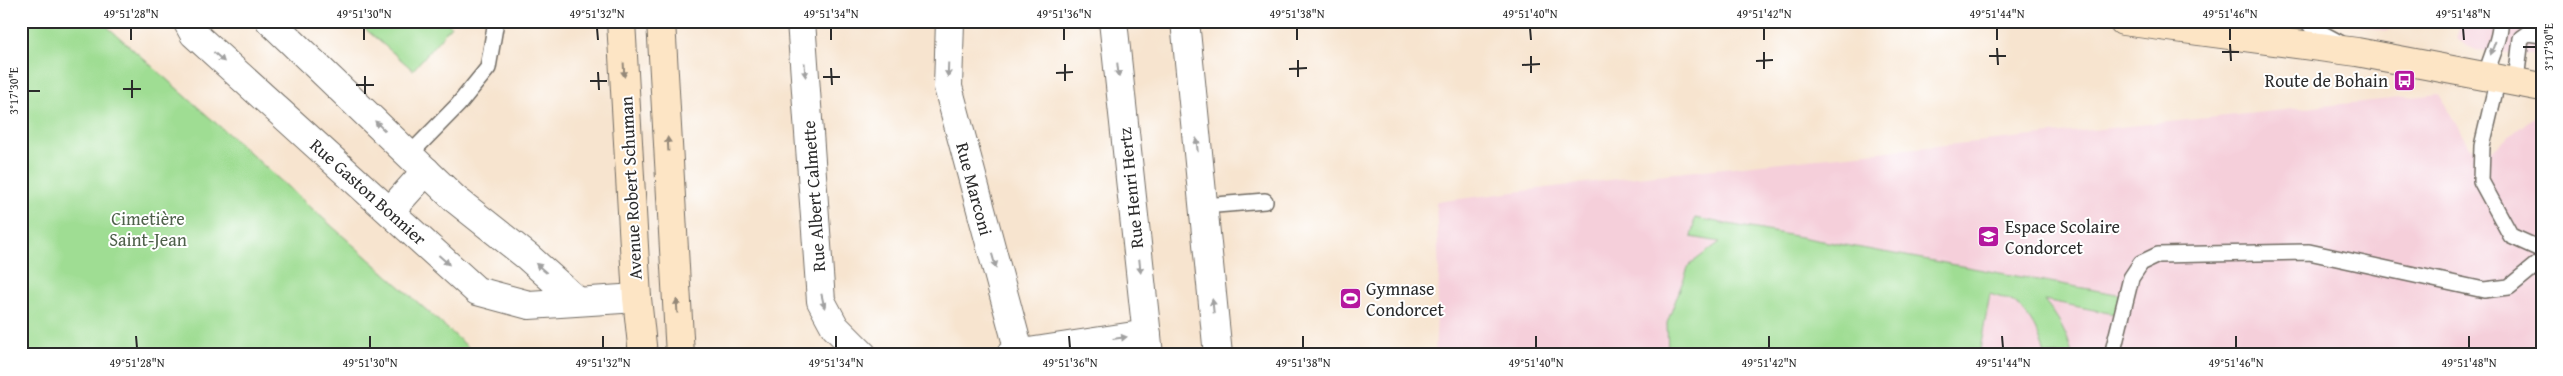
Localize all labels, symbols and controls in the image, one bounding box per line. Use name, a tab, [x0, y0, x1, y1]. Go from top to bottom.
text: 49°51'28"N	[103, 5, 159, 22]
text: 49°51'30"N	[336, 5, 392, 22]
text: 49°51'32"N	[569, 5, 625, 22]
text: 49°51'34"N	[803, 5, 859, 22]
text: 49°51'36"N	[1036, 5, 1092, 22]
text: 49°51'38"N	[1269, 5, 1325, 22]
text: 49°51'40"N	[1502, 5, 1558, 22]
text: 49°51'42"N	[1736, 5, 1792, 22]
text: 49°51'44"N	[1969, 5, 2025, 22]
text: 49°51'46"N	[2202, 5, 2258, 22]
text: 49°51'48"N	[2435, 5, 2491, 22]
text: 3°17'30"E	[2540, 23, 2557, 71]
one-way arrow	[2489, 41, 2496, 56]
one-way arrow	[213, 51, 225, 63]
one-way arrow	[620, 62, 628, 78]
one-way arrow	[801, 62, 809, 78]
one-way arrow	[944, 62, 952, 78]
one-way arrow	[1114, 62, 1122, 78]
text: 3°17'30"E	[5, 67, 22, 115]
place label: Route de Bohain	[2265, 67, 2388, 94]
bus stop icon: Route de Bohain	[2392, 69, 2416, 93]
street label: Avenue Robert Schuman	[612, 95, 649, 281]
street label: Rue Albert Calmette	[795, 119, 832, 273]
one-way arrow	[374, 120, 386, 132]
street label: Rue Henri Hertz	[1111, 126, 1150, 250]
street label: Rue Gaston Bonnier	[304, 132, 433, 252]
one-way arrow	[663, 136, 671, 152]
one-way arrow	[1193, 136, 1201, 152]
street label: Rue Marconi	[949, 139, 1000, 238]
park label: Cimetière Saint-Jean	[109, 205, 187, 253]
place label: Espace Scolaire Condorcet	[2005, 213, 2120, 261]
school or university icon: Espace Scolaire Condorcet	[1977, 225, 2001, 249]
one-way arrow	[437, 254, 449, 266]
one-way arrow	[990, 254, 998, 269]
one-way arrow	[1136, 258, 1144, 274]
one-way arrow	[535, 263, 547, 274]
place label: Gymnase Condorcet	[1366, 275, 1444, 323]
sports icon: Gymnase Condorcet	[1338, 287, 1362, 311]
one-way arrow	[819, 294, 827, 309]
one-way arrow	[673, 298, 681, 314]
one-way arrow	[1209, 298, 1217, 314]
one-way arrow	[1113, 334, 1129, 342]
text: 49°51'28"N	[109, 354, 165, 371]
text: 49°51'30"N	[342, 354, 398, 371]
text: 49°51'32"N	[575, 354, 631, 371]
text: 49°51'34"N	[808, 354, 864, 371]
text: 49°51'36"N	[1042, 354, 1098, 371]
text: 49°51'38"N	[1275, 354, 1331, 371]
text: 49°51'40"N	[1508, 354, 1564, 371]
text: 49°51'42"N	[1741, 354, 1797, 371]
text: 49°51'44"N	[1975, 354, 2031, 371]
text: 49°51'46"N	[2208, 354, 2264, 371]
text: 49°51'48"N	[2441, 354, 2497, 371]

